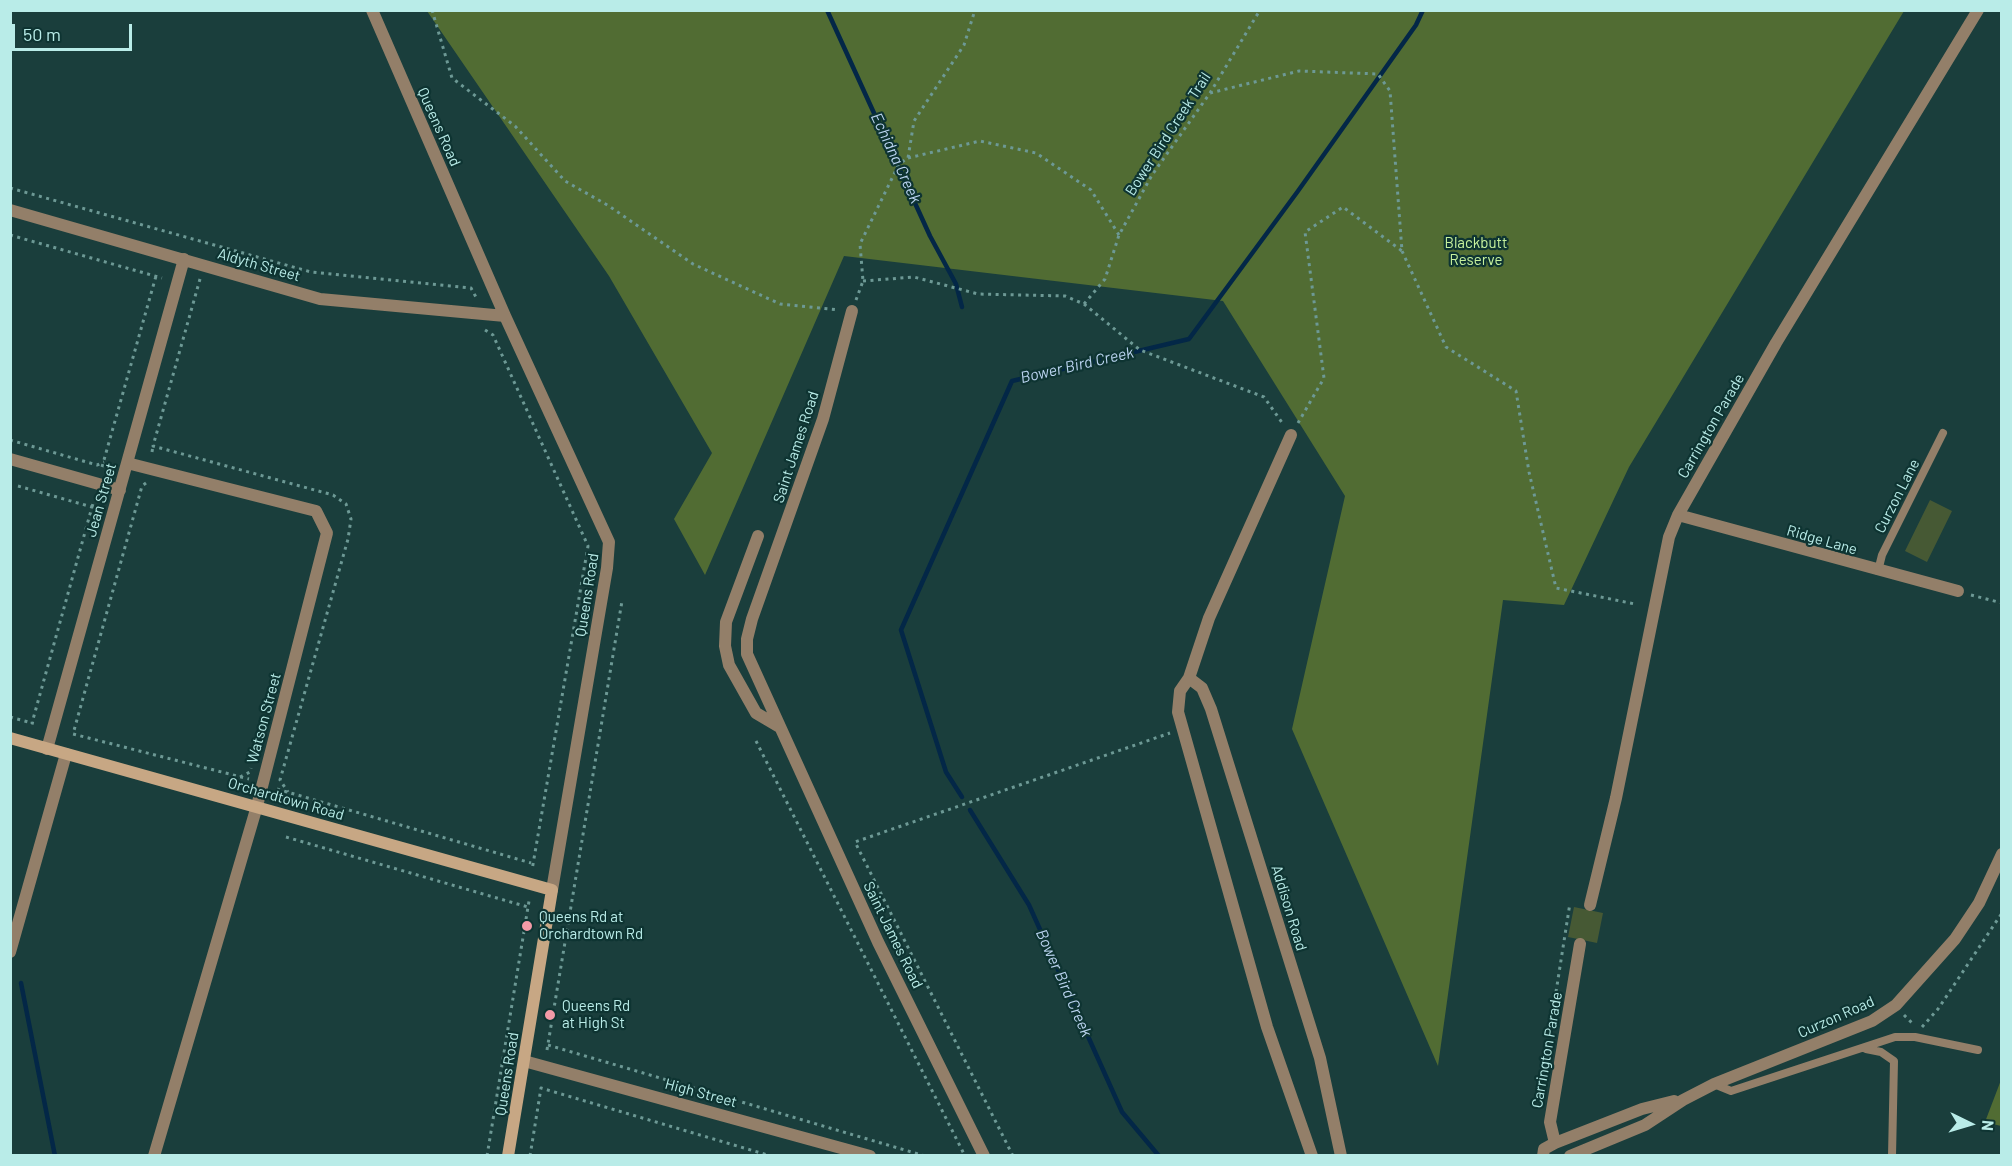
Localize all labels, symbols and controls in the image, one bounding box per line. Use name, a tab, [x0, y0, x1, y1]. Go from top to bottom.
scale bar	[15, 12, 135, 50]
text: 50 m	[23, 23, 61, 45]
street label: Bower Bird Creek Trail	[1121, 69, 1215, 199]
street label: Queens Road	[414, 85, 464, 169]
water label: Echidna Creek	[867, 110, 925, 206]
park label: Blackbutt Reserve	[1445, 234, 1507, 269]
street label: Aldyth Street	[216, 245, 302, 285]
water label: Bower Bird Creek	[1018, 343, 1136, 387]
street label: Carrington Parade	[1674, 370, 1748, 482]
street label: Saint James Road	[769, 389, 823, 505]
street label: Curzon Lane	[1871, 456, 1923, 536]
street label: Jean Street	[82, 461, 120, 539]
street label: Ridge Lane	[1785, 521, 1859, 559]
street label: Queens Road	[572, 552, 602, 638]
street label: Watson Street	[243, 671, 285, 765]
street label: Orchardtown Road	[226, 774, 346, 824]
street label: Addison Road	[1267, 863, 1311, 953]
street label: Saint James Road	[859, 879, 927, 991]
place label: Queens Rd at Orchardtown Rd	[539, 908, 643, 943]
marker: Queens Rd at Orchardtown Rd	[520, 919, 534, 933]
water label: Bower Bird Creek	[1032, 926, 1096, 1040]
street label: Carrington Parade	[1528, 990, 1566, 1110]
street label: Curzon Road	[1795, 992, 1877, 1042]
place label: Queens Rd at High St	[562, 997, 630, 1032]
marker: Queens Rd at High St	[543, 1008, 557, 1022]
street label: Queens Road	[492, 1031, 522, 1117]
street label: High Street	[663, 1075, 739, 1111]
north arrow	[1940, 1094, 2000, 1154]
text: N	[1979, 1119, 1998, 1132]

